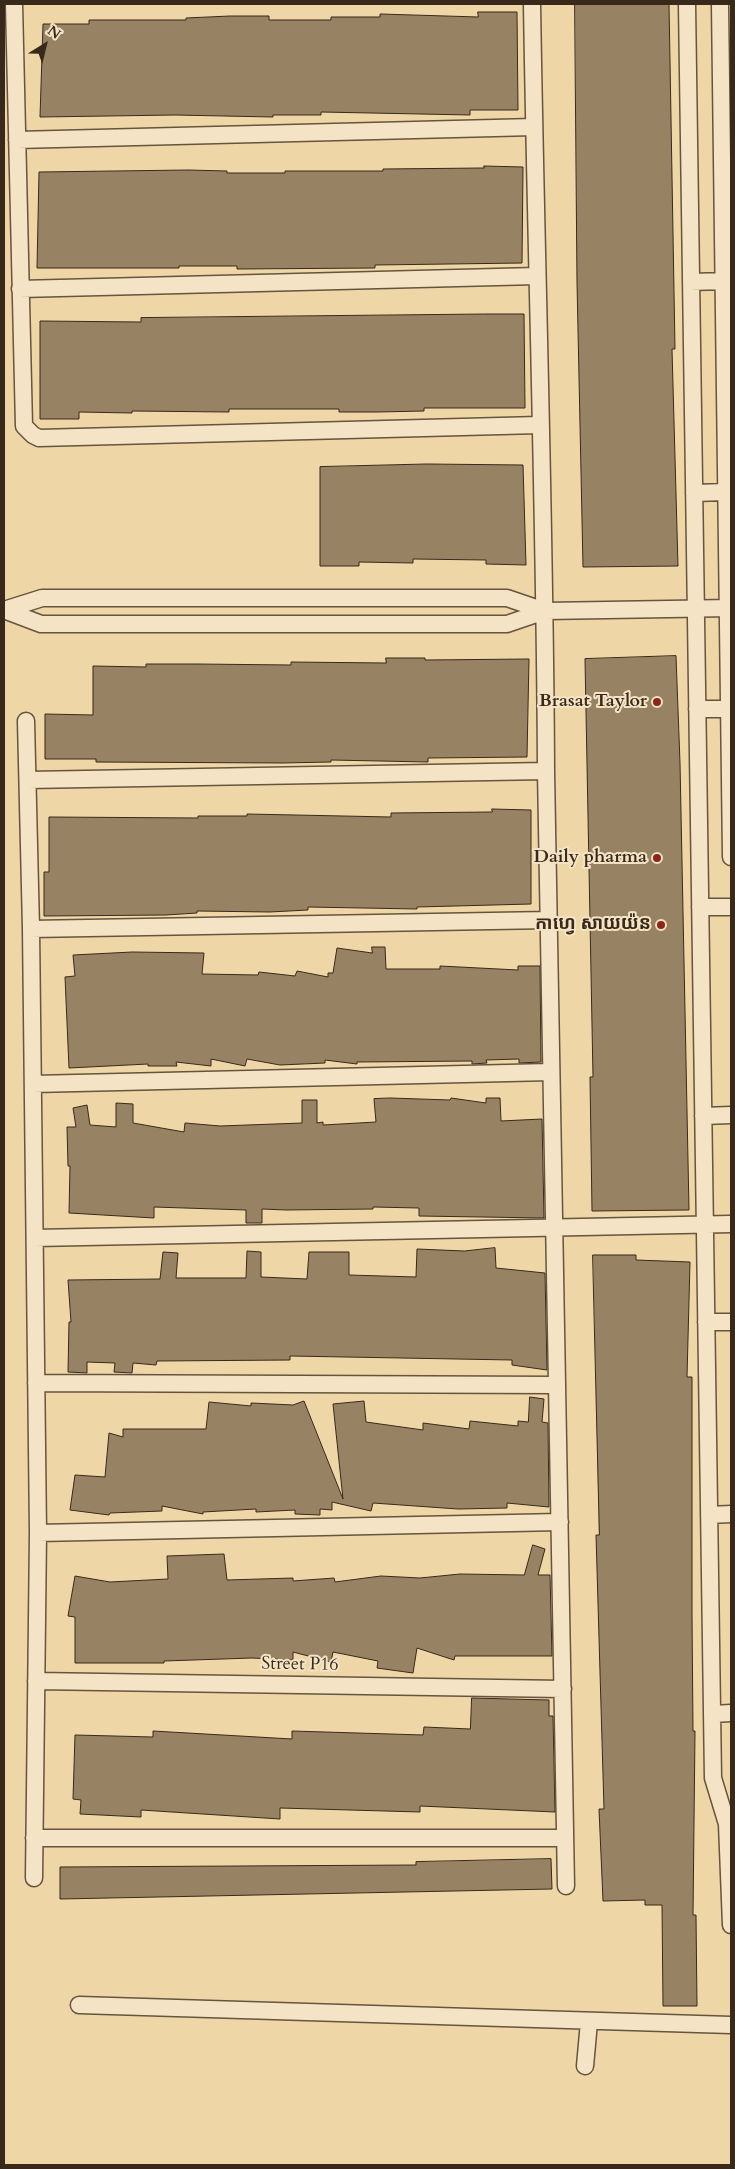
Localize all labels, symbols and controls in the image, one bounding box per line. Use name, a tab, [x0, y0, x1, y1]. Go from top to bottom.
north arrow	[20, 20, 70, 70]
text: N	[44, 21, 65, 44]
place label: Brasat Taylor	[539, 691, 647, 713]
marker: Brasat Taylor	[651, 696, 663, 708]
place label: Daily pharma	[533, 847, 647, 869]
marker: Daily pharma	[651, 852, 663, 864]
place label: កាហ្វេ សាយយ៉ន	[535, 914, 651, 936]
marker: កាហ្វេ សាយយ៉ន	[655, 919, 667, 931]
street label: Street P16	[261, 1654, 339, 1676]

